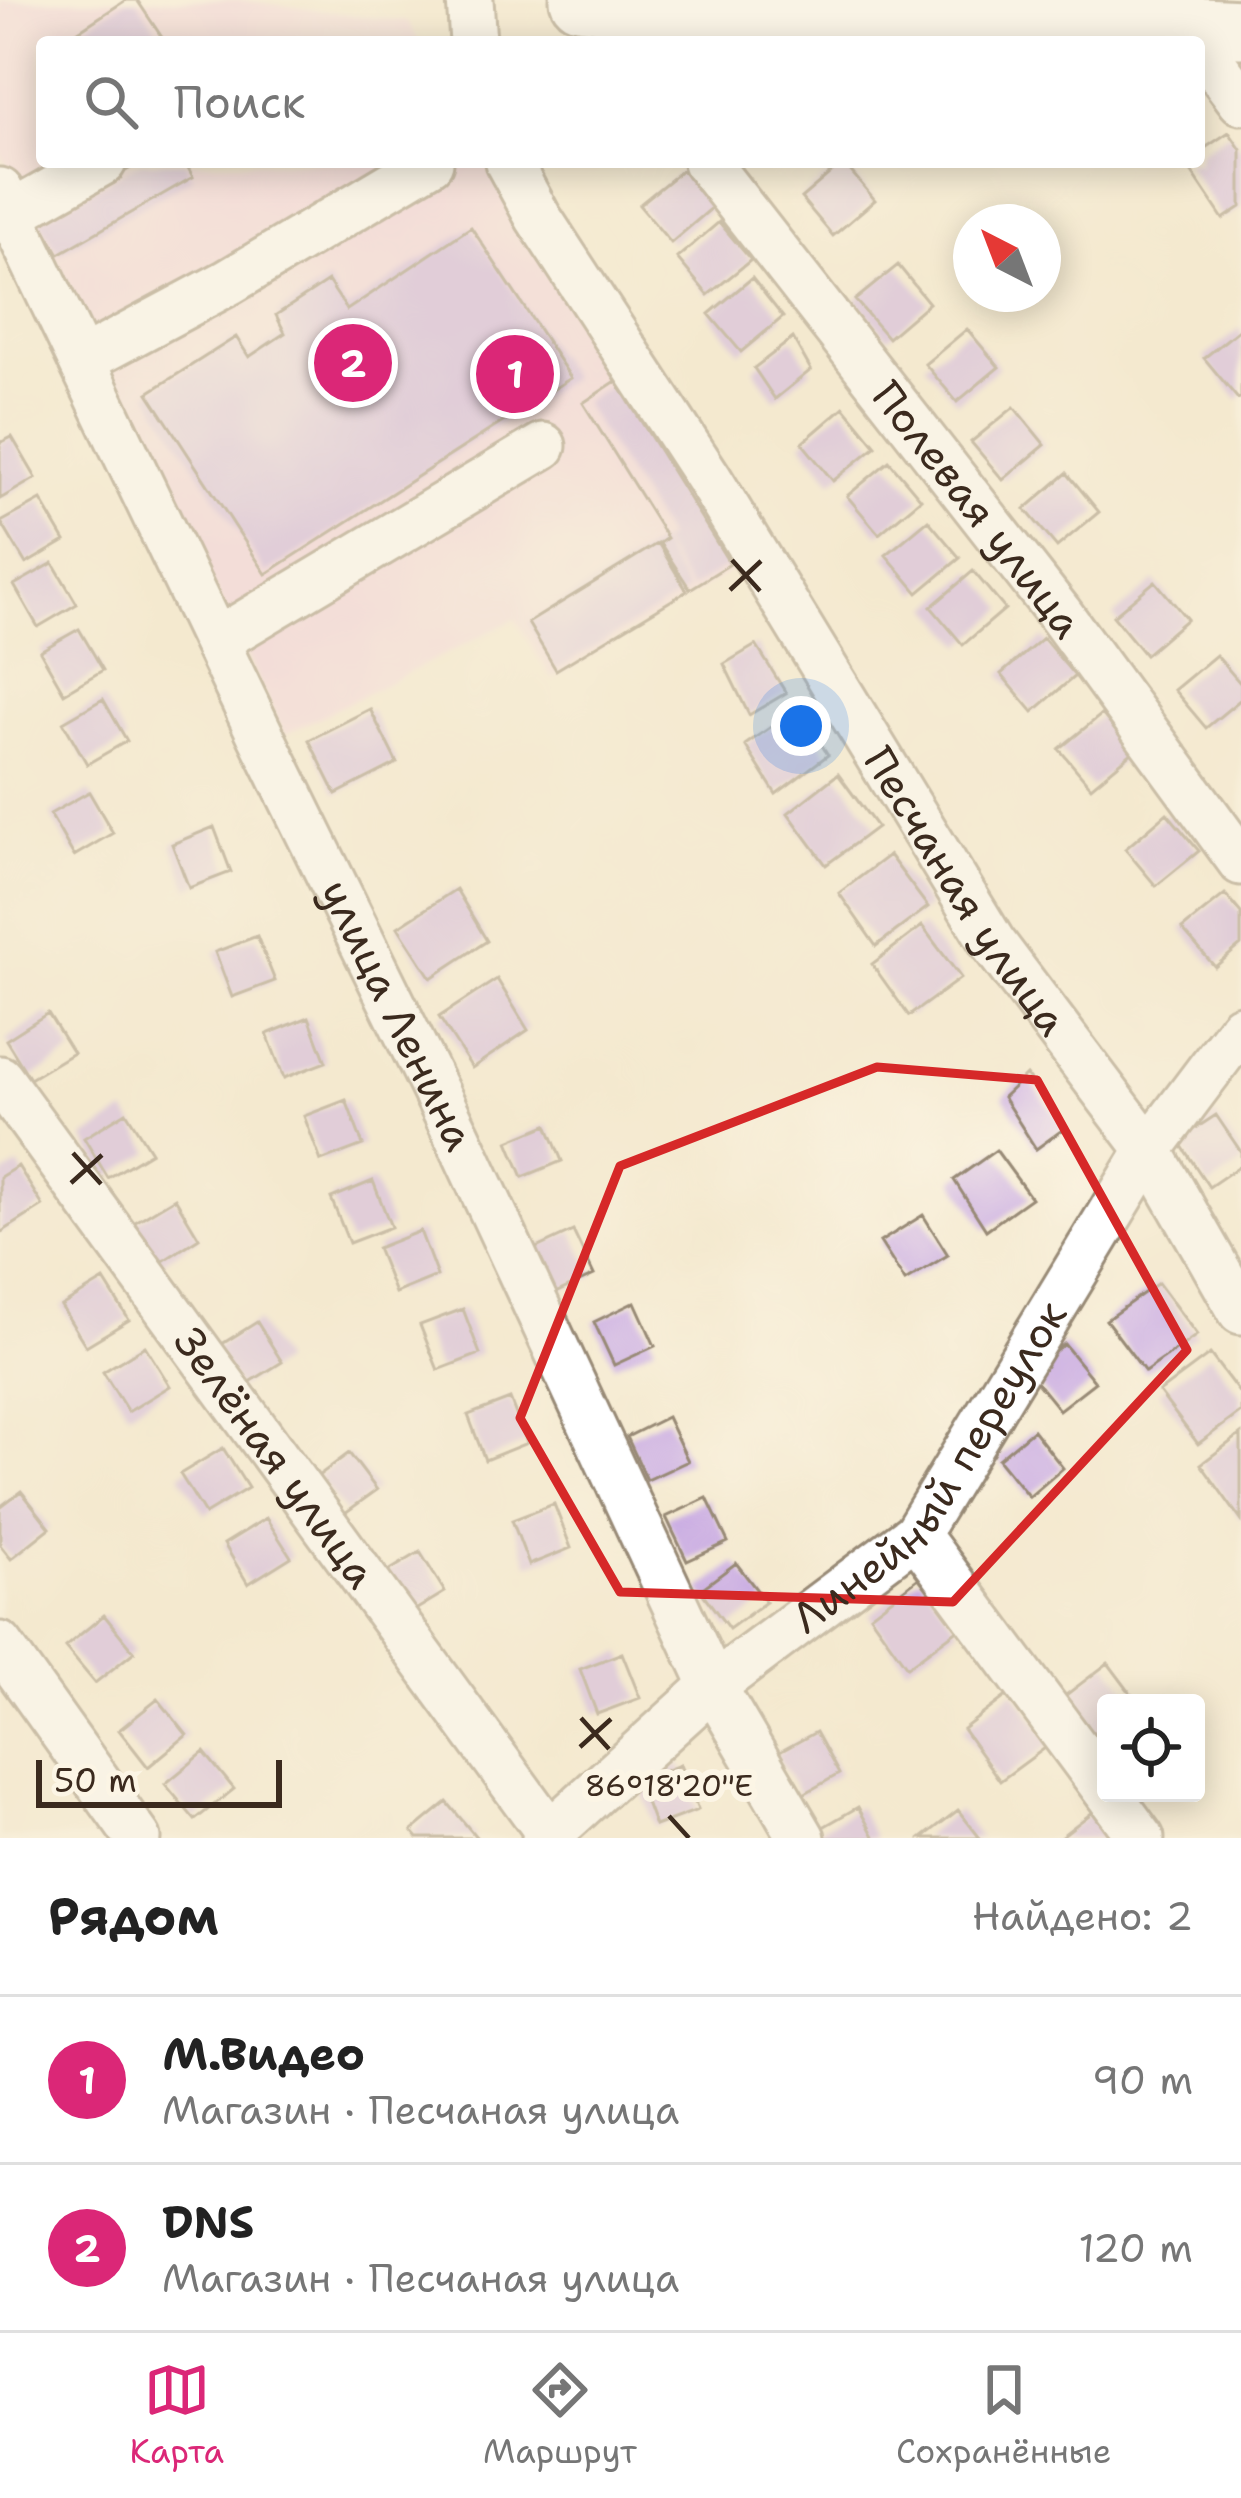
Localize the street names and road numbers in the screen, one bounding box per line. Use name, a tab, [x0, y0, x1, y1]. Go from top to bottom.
street label: Полевая улица	[860, 369, 1096, 649]
street label: Песчаная улица	[851, 736, 1081, 1047]
street label: улица Ленина	[308, 870, 488, 1160]
street label: Линейный переулок	[780, 1290, 1079, 1645]
street label: Зелёная улица	[162, 1315, 389, 1599]

